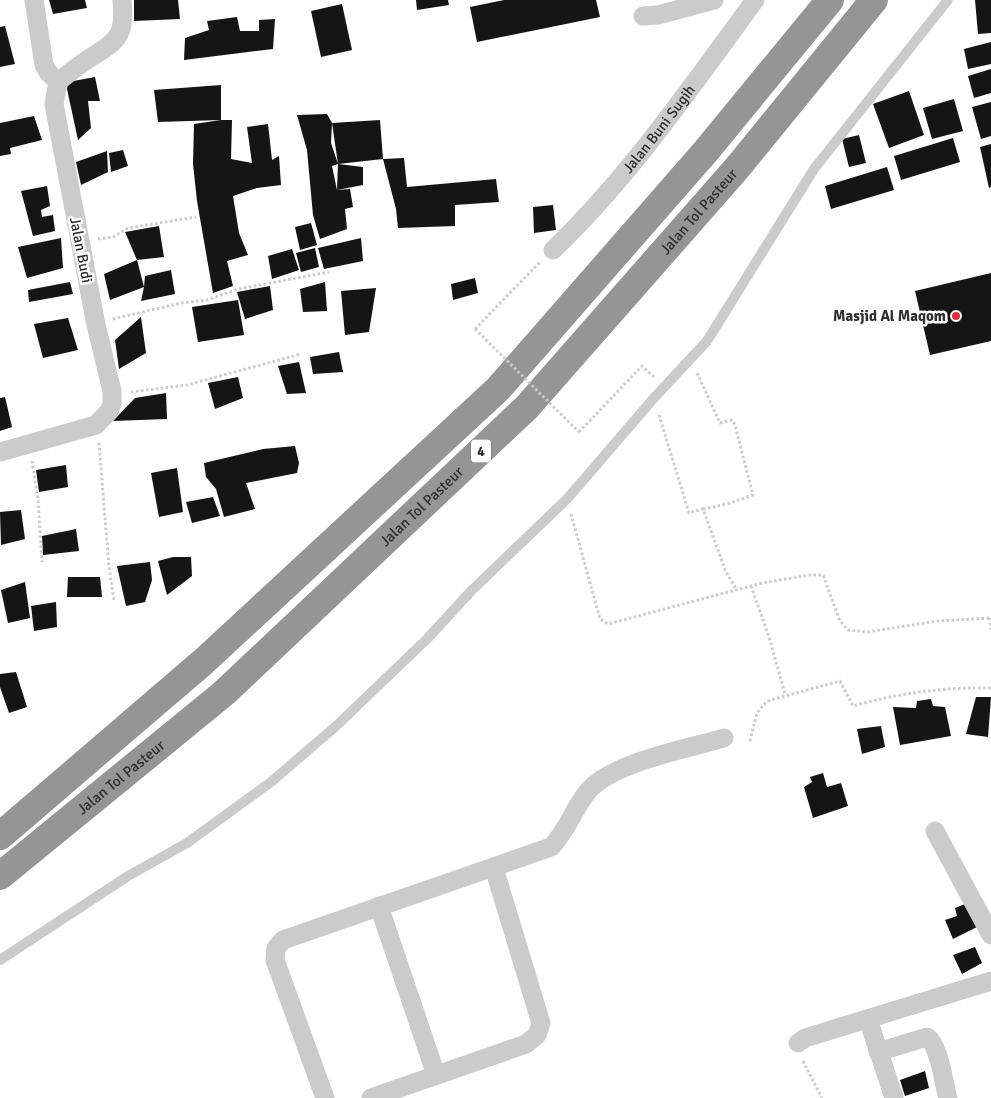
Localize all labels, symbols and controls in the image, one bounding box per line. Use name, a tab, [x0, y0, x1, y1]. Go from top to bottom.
street label: Jalan Buni Sugih	[619, 81, 699, 177]
street label: Jalan Tol Pasteur	[656, 165, 741, 258]
street label: Jalan Budi	[66, 216, 96, 284]
place label: Masjid Al Maqom	[833, 307, 946, 325]
marker: Masjid Al Maqom	[950, 310, 962, 322]
road number: 4	[471, 440, 491, 462]
street label: Jalan Tol Pasteur	[376, 463, 467, 550]
street label: Jalan Tol Pasteur	[73, 736, 169, 818]

